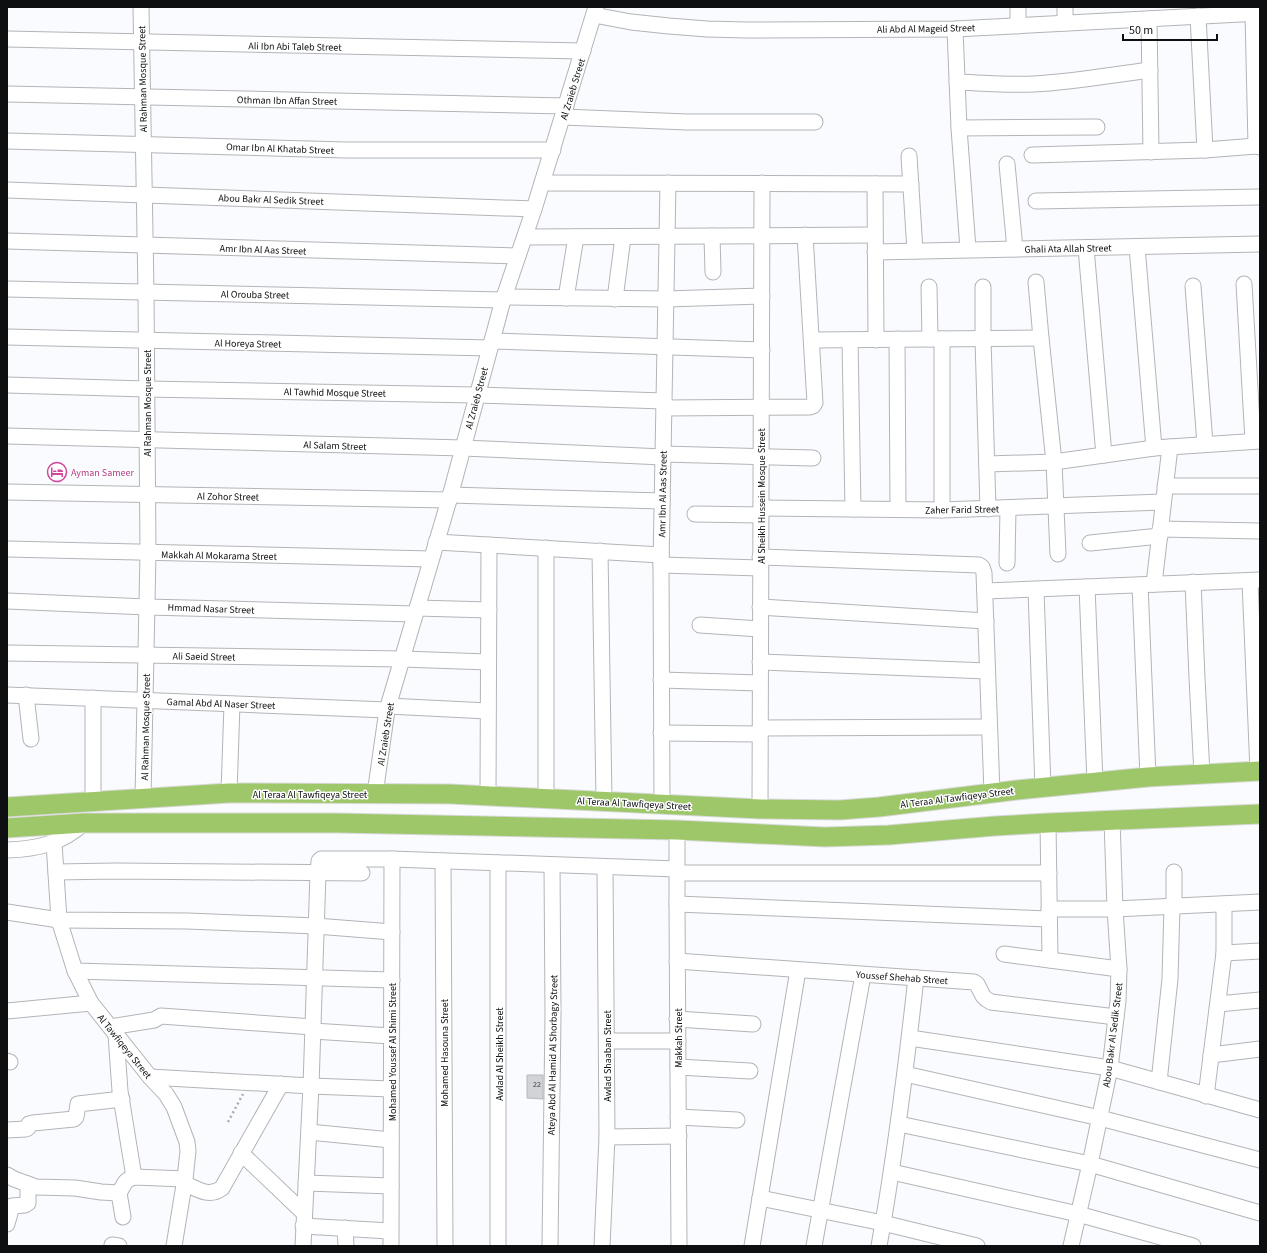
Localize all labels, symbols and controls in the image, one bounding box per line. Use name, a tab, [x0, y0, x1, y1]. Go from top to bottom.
scale bar	[1123, 16, 1217, 42]
street label: Ali Abd Al Mageid Street	[877, 21, 976, 37]
text: 50 m	[1129, 22, 1153, 39]
street label: Al Rahman Mosque Street	[135, 25, 151, 132]
street label: Ali Ibn Abi Taleb Street	[248, 39, 342, 55]
street label: Al Zraieb Street	[557, 56, 589, 122]
street label: Othman Ibn Affan Street	[237, 93, 338, 109]
street label: Omar Ibn Al Khatab Street	[226, 140, 335, 158]
street label: Abou Bakr Al Sedik Street	[218, 191, 325, 209]
street label: Amr Ibn Al Aas Street	[219, 241, 307, 259]
street label: Ghali Ata Allah Street	[1024, 241, 1112, 257]
street label: Al Orouba Street	[221, 287, 290, 303]
street label: Al Horeya Street	[214, 336, 282, 352]
street label: Al Rahman Mosque Street	[141, 349, 155, 456]
street label: Al Zraieb Street	[462, 365, 492, 431]
street label: Al Tawhid Mosque Street	[284, 385, 387, 401]
street label: Al Sheikh Hussein Mosque Street	[755, 428, 769, 564]
street label: Al Salam Street	[303, 438, 367, 454]
street label: Amr Ibn Al Aas Street	[655, 450, 671, 538]
hotel icon: Ayman Sameer	[46, 461, 68, 483]
place label: Ayman Sameer	[71, 466, 134, 480]
street label: Al Zohor Street	[197, 489, 260, 505]
street label: Zaher Farid Street	[925, 502, 1000, 518]
street label: Makkah Al Mokarama Street	[161, 548, 278, 564]
street label: Hmmad Nasar Street	[167, 600, 255, 618]
street label: Ali Saeid Street	[172, 649, 236, 665]
street label: Al Rahman Mosque Street	[138, 673, 154, 781]
street label: Gamal Abd Al Naser Street	[166, 695, 276, 713]
street label: Al Zraieb Street	[374, 701, 398, 767]
street label: Al Teraa Al Tawfiqeya Street	[900, 784, 1015, 812]
street label: Al Teraa Al Tawfiqeya Street	[253, 788, 368, 802]
street label: Al Teraa Al Tawfiqeya Street	[577, 794, 692, 814]
street label: Youssef Shehab Street	[854, 968, 949, 988]
street label: Ateya Abd Al Hamid Al Shorbagy Street	[545, 974, 561, 1135]
street label: Abou Bakr Al Sedik Street	[1100, 981, 1126, 1088]
street label: Mohamed Youssef Al Shimi Street	[386, 982, 400, 1121]
street label: Mohamed Hasouna Street	[438, 998, 452, 1107]
street label: Awlad Al Sheikh Street	[493, 1007, 507, 1101]
street label: Makkah Street	[672, 1008, 686, 1068]
street label: Awlad Shaaban Street	[601, 1010, 615, 1102]
street label: Al Tawfiqeya Street	[94, 1011, 155, 1082]
house number: 22	[533, 1079, 541, 1090]

